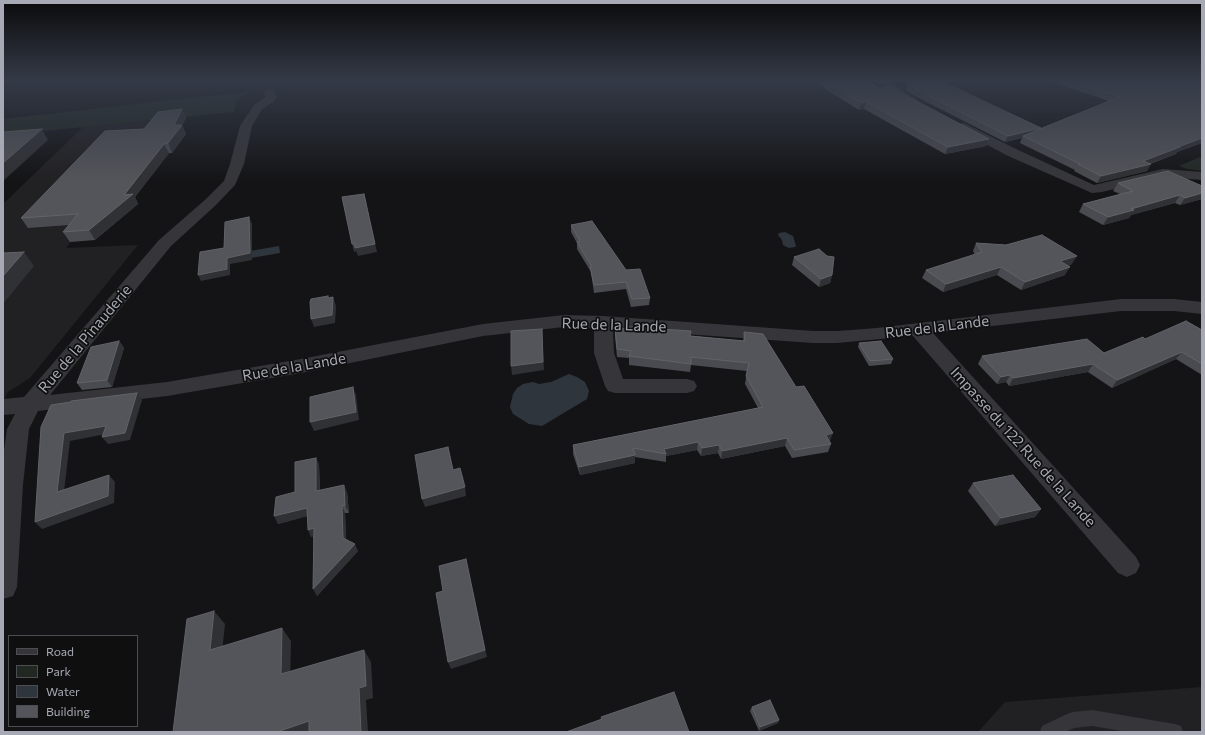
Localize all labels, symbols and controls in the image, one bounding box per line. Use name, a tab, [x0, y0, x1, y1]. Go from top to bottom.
street label: Rue de la Pinauderie	[35, 281, 135, 397]
street label: Rue de la Lande	[884, 312, 990, 342]
street label: Rue de la Lande	[561, 314, 667, 336]
street label: Rue de la Lande	[241, 349, 347, 385]
street label: Impasse du 122 Rue de la Lande	[946, 363, 1100, 531]
legend	[8, 635, 138, 727]
text: Road	[46, 644, 74, 658]
text: Park	[46, 664, 71, 678]
text: Water	[46, 684, 80, 698]
text: Building	[46, 704, 90, 718]

